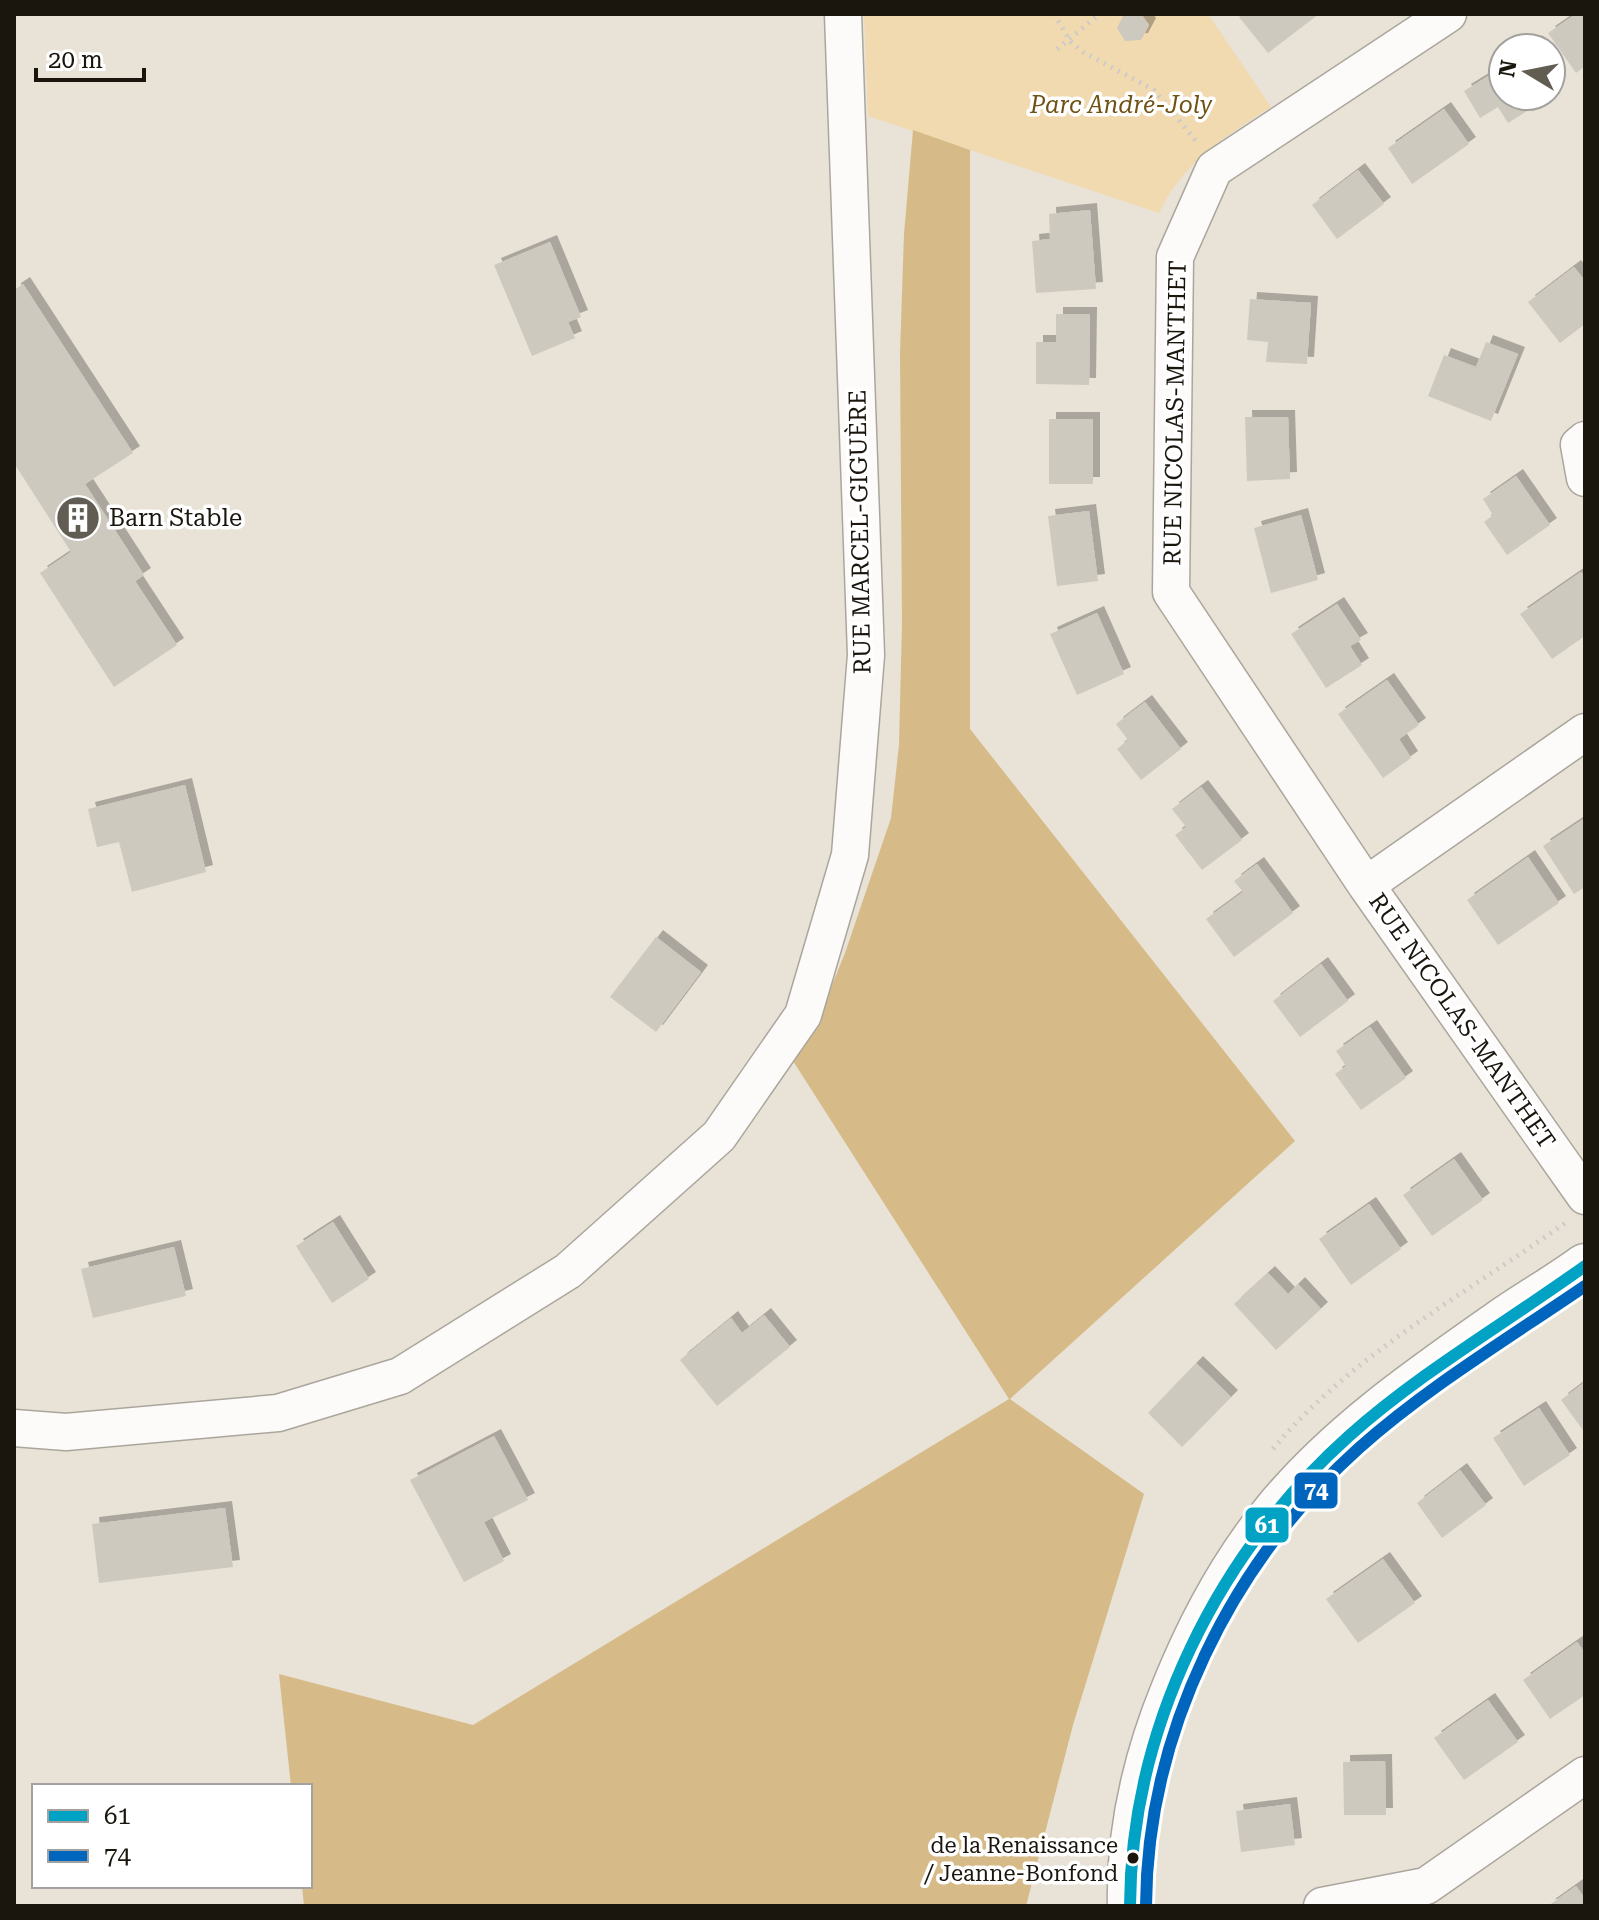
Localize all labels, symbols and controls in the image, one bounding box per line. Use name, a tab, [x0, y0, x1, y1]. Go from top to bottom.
scale bar	[36, 32, 144, 82]
north arrow	[1487, 32, 1567, 112]
text: 20 m	[48, 46, 103, 74]
text: N	[1494, 58, 1522, 79]
park label: Parc André-Joly	[1029, 91, 1213, 119]
street label: RUE NICOLAS-MANTHET	[1158, 260, 1192, 566]
street label: RUE MARCEL-GIGUÈRE	[843, 390, 876, 675]
building icon: Barn Stable	[54, 494, 102, 542]
place label: Barn Stable	[109, 504, 242, 532]
street label: RUE NICOLAS-MANTHET	[1363, 888, 1561, 1154]
line badge: 74	[1293, 1471, 1339, 1510]
text: 74	[1304, 1478, 1329, 1503]
line badge: 61	[1244, 1506, 1290, 1544]
text: 61	[1255, 1513, 1279, 1538]
legend	[32, 1784, 312, 1888]
text: 61	[104, 1802, 131, 1830]
place label: de la Renaissance / Jeanne-Bonfond	[923, 1833, 1118, 1886]
text: 74	[104, 1842, 131, 1870]
marker: de la Renaissance / Jeanne-Bonfond	[1125, 1850, 1141, 1866]

